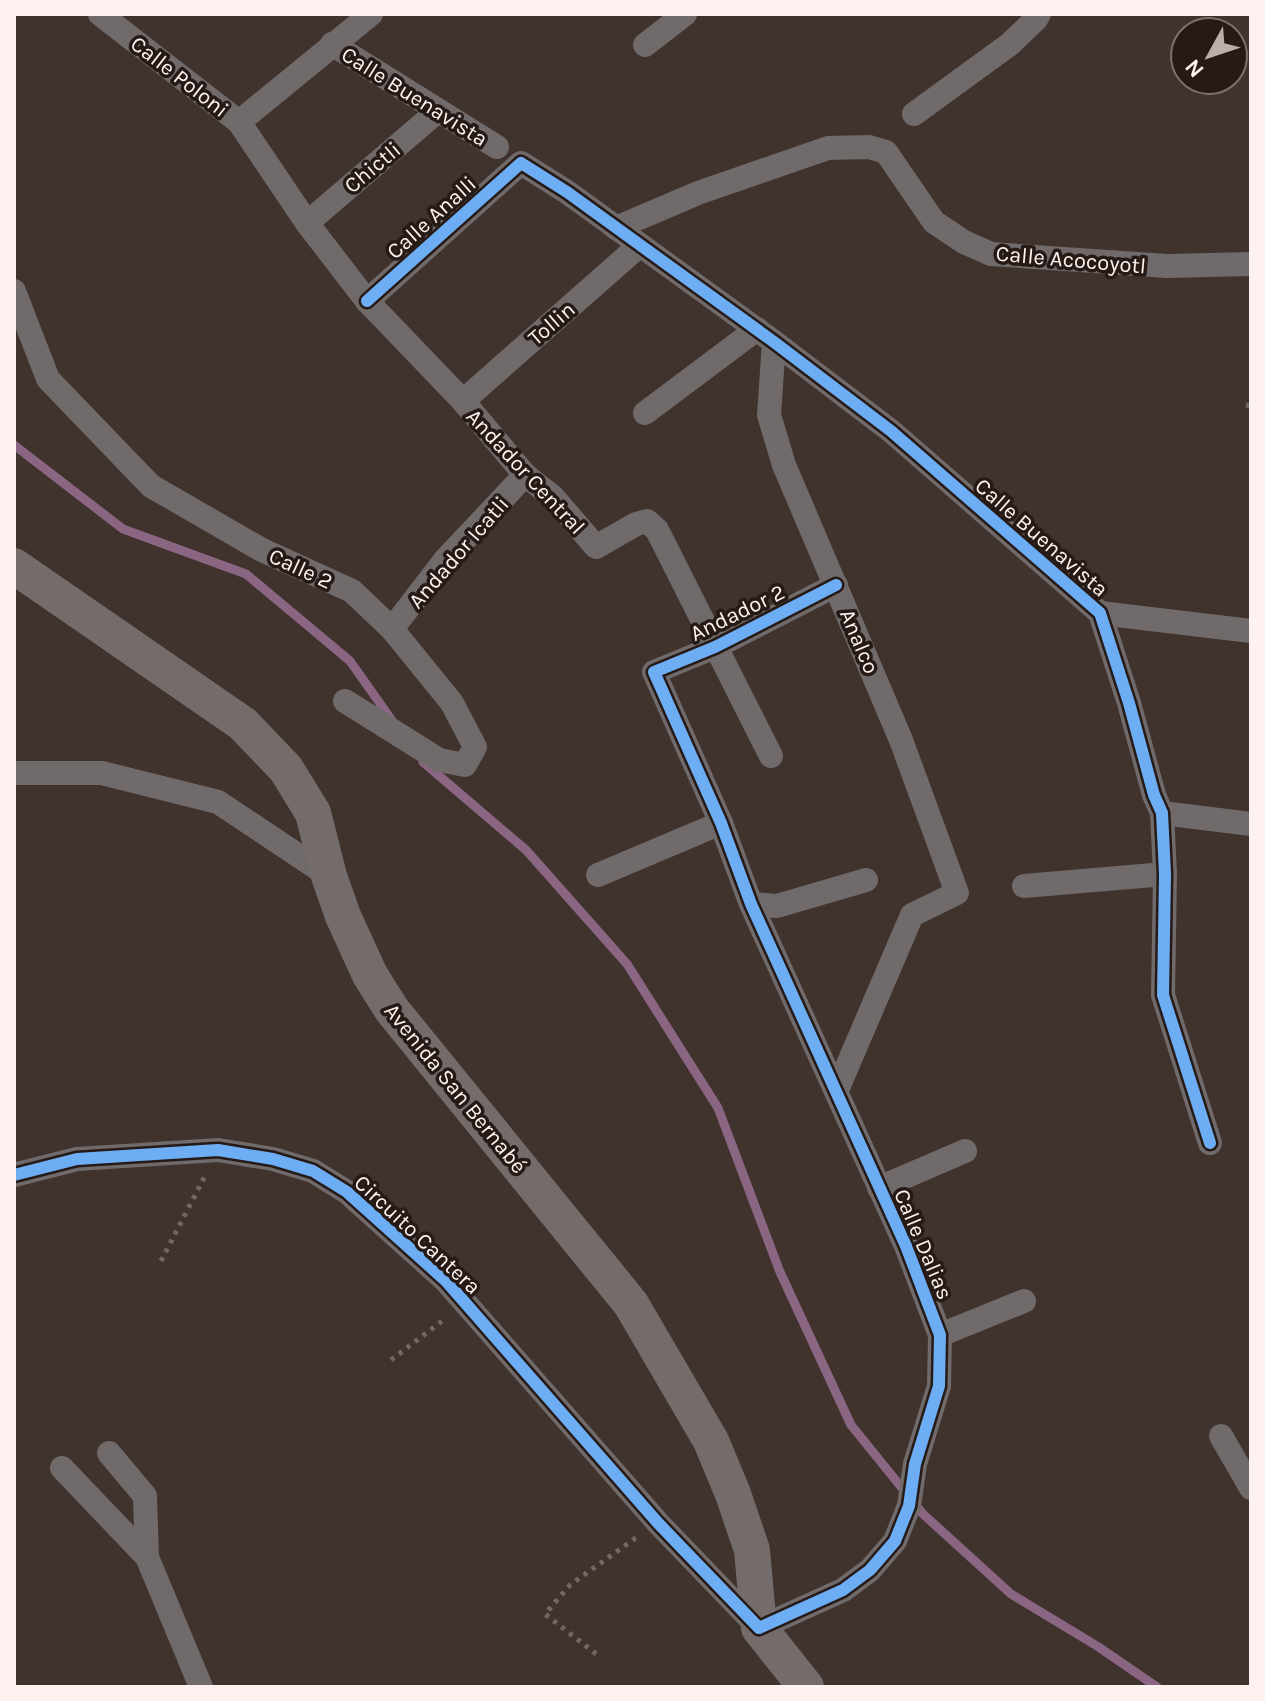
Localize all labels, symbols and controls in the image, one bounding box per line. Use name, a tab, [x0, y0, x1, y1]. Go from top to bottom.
north arrow	[1169, 16, 1249, 96]
street label: Calle Poloni	[125, 31, 233, 123]
street label: Calle Buenavista	[336, 41, 492, 152]
text: N	[1179, 54, 1209, 83]
street label: Chictli	[339, 137, 406, 199]
street label: Calle Analli	[382, 171, 482, 265]
street label: Calle Acocoyotl	[995, 240, 1147, 280]
street label: Tollin	[523, 296, 580, 351]
street label: Andador Central	[461, 404, 590, 540]
street label: Calle Buenavista	[970, 473, 1113, 603]
street label: Andador Icatli	[403, 491, 514, 614]
street label: Calle 2	[265, 543, 337, 595]
street label: Andador 2	[686, 579, 789, 647]
street label: Analco	[834, 605, 884, 678]
street label: Avenida San Bernabé	[379, 998, 532, 1179]
street label: Circuito Cantera	[349, 1170, 486, 1300]
street label: Calle Dalias	[888, 1185, 958, 1304]

